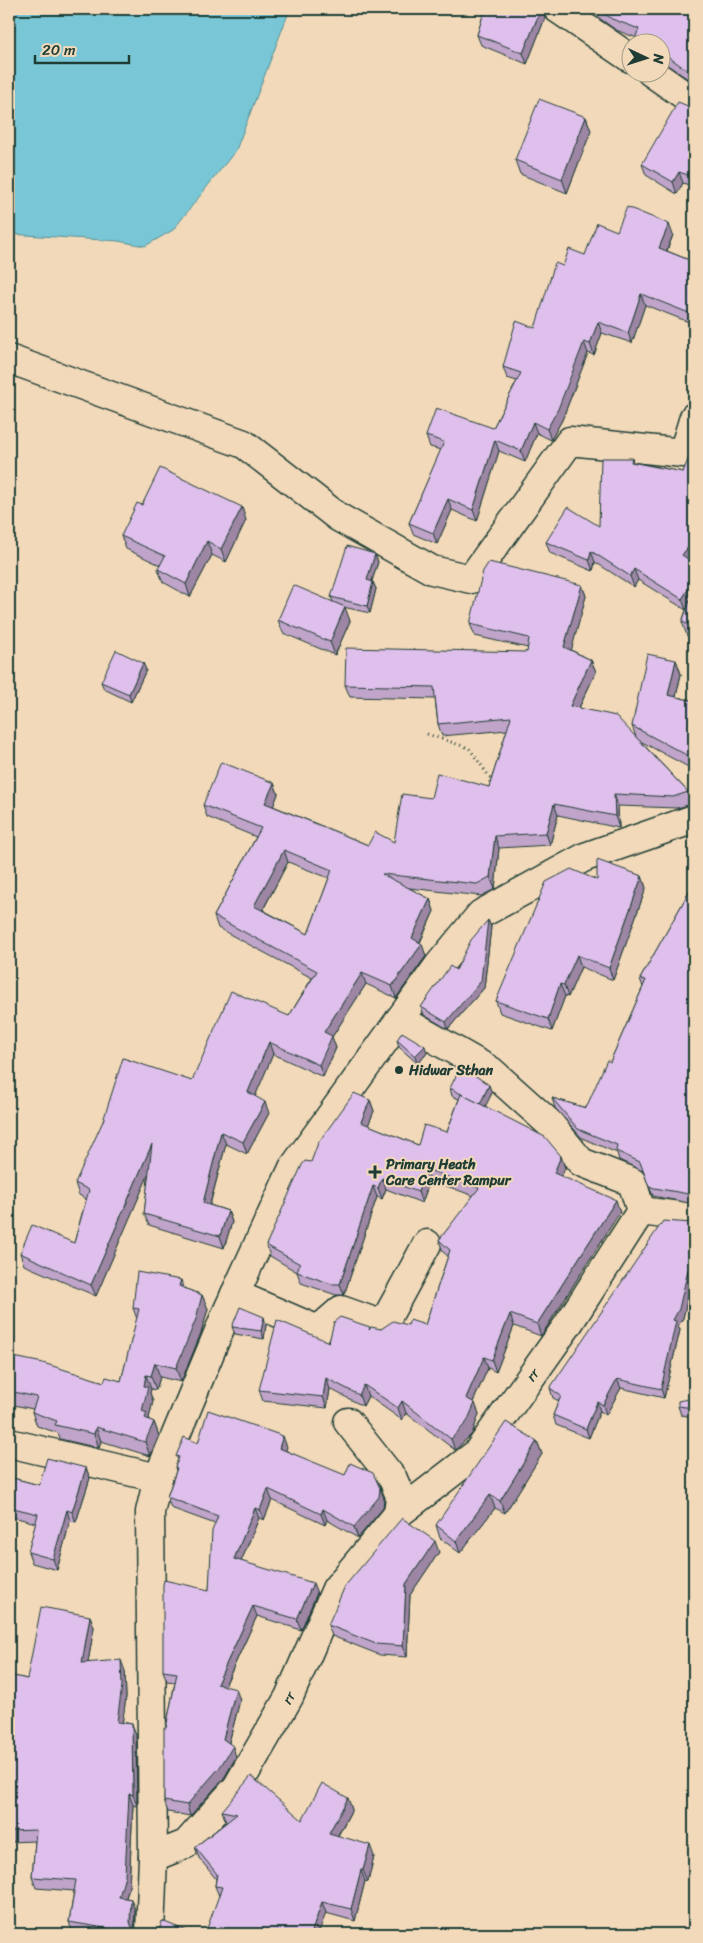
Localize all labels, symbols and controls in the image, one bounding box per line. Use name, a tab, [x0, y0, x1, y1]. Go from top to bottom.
scale bar	[35, 32, 129, 64]
north arrow	[620, 32, 670, 82]
text: 20 m	[42, 37, 76, 63]
text: N	[646, 52, 671, 65]
place label: Hidwar Sthan	[408, 1058, 494, 1083]
marker: Hidwar Sthan	[393, 1064, 405, 1076]
place label: Primary Heath Care Center Rampur	[385, 1152, 512, 1193]
marker: Primary Heath Care Center Rampur	[368, 1165, 382, 1179]
street label: rr	[519, 1362, 547, 1387]
street label: rr	[275, 1687, 303, 1709]

